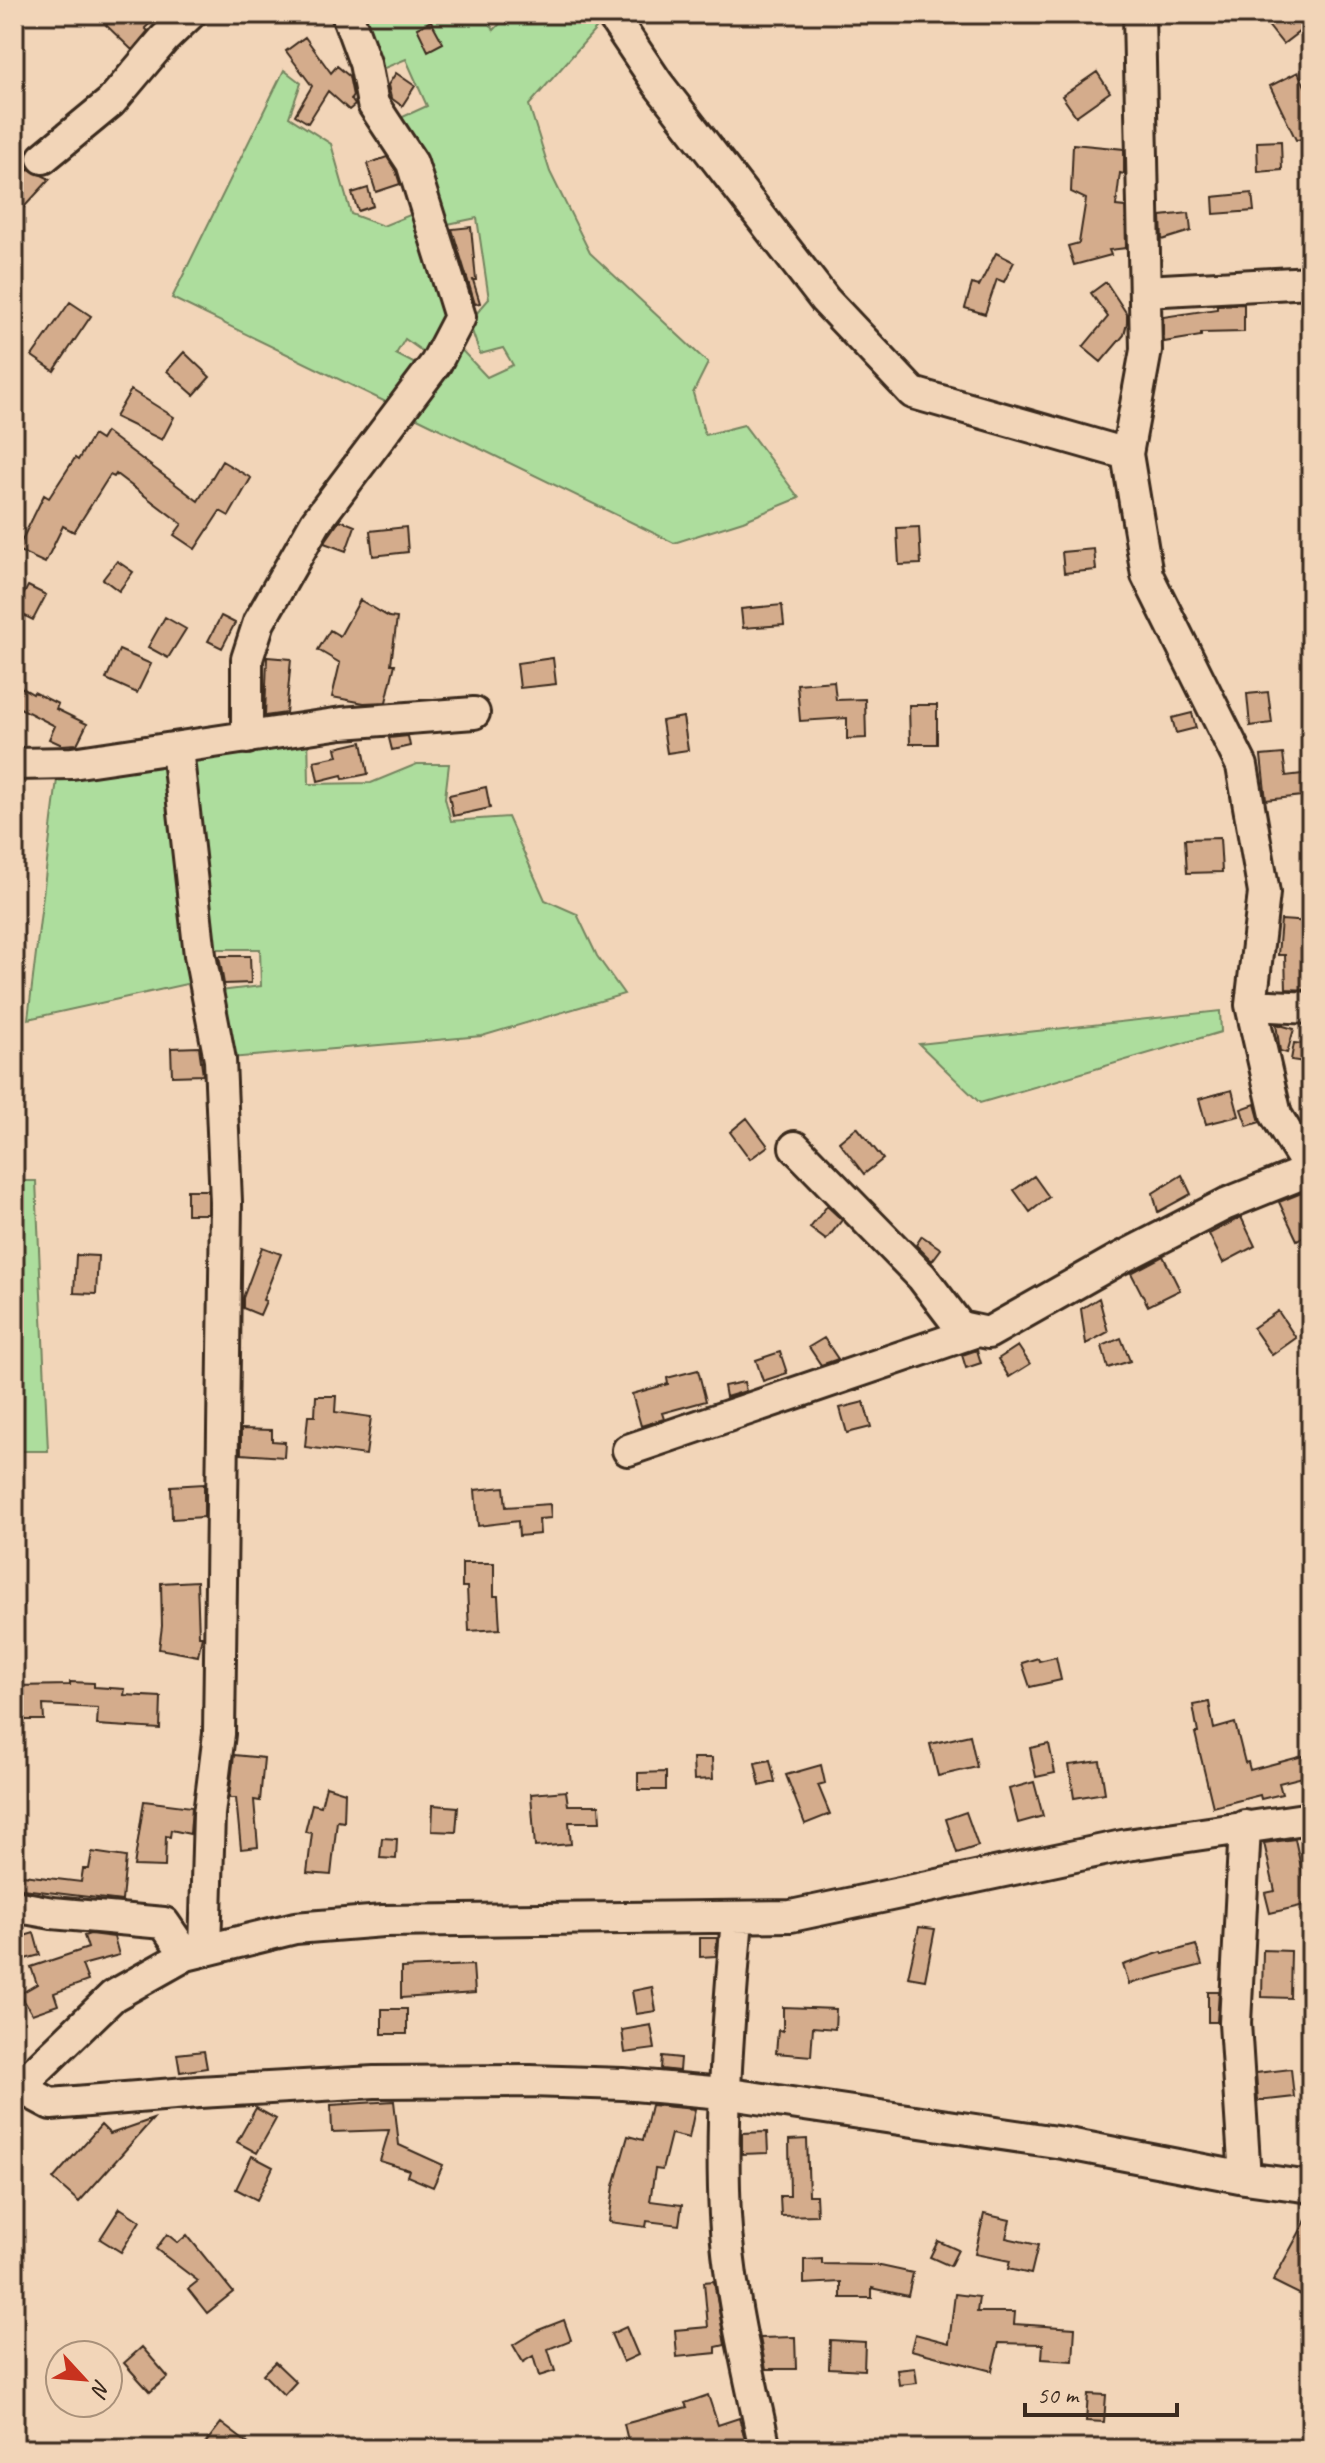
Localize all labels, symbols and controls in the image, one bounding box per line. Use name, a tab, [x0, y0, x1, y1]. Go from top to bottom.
north arrow	[44, 2339, 124, 2419]
scale bar	[1025, 2367, 1177, 2417]
text: N	[84, 2375, 117, 2403]
text: 50 m	[1037, 2380, 1080, 2410]

